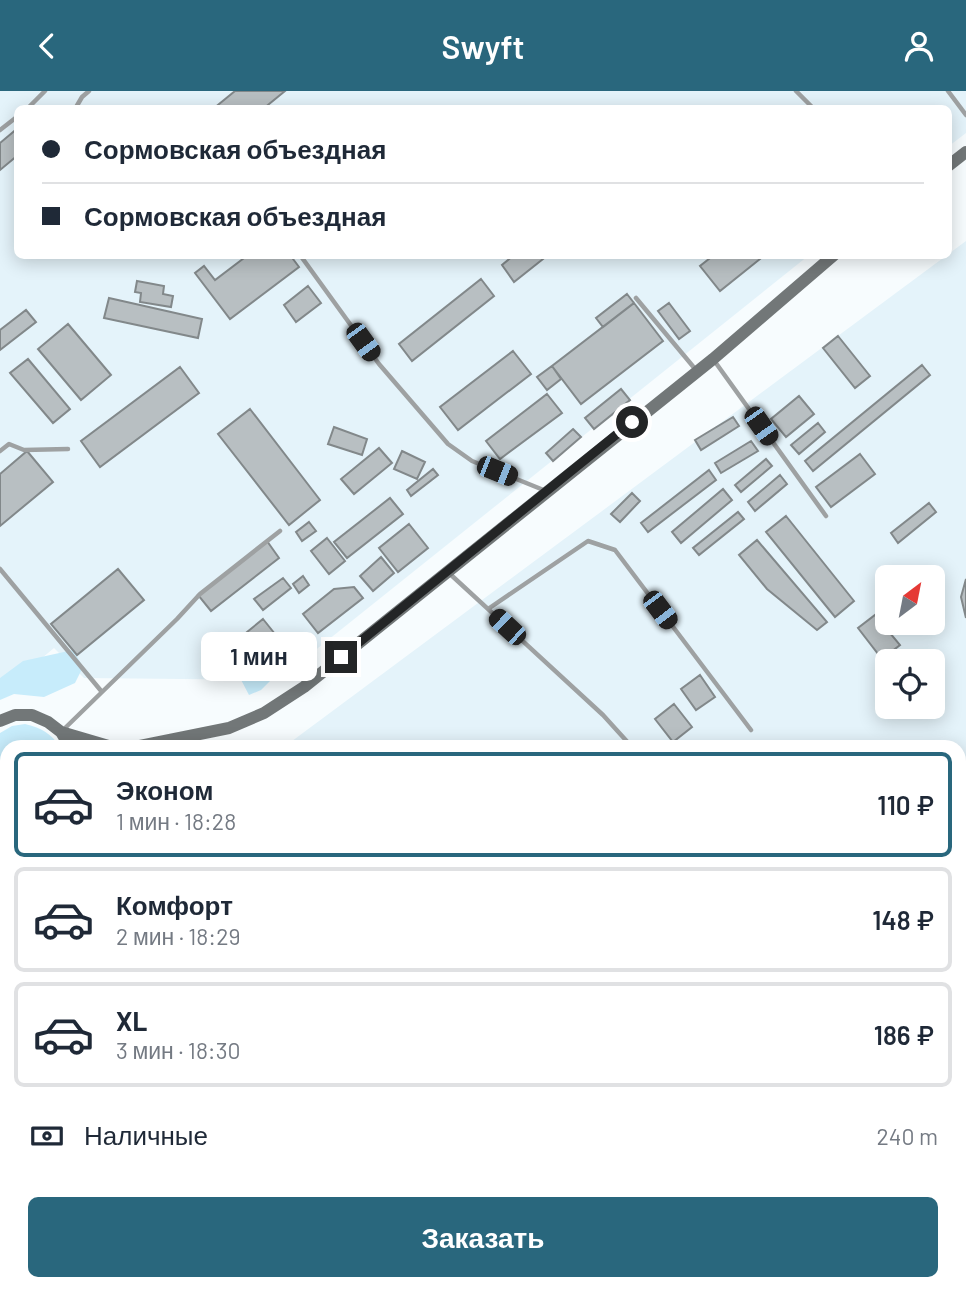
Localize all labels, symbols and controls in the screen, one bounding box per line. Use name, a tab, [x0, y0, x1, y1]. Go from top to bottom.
icon: back	[28, 27, 66, 65]
text: Swyft	[442, 27, 524, 65]
icon: person	[900, 27, 938, 65]
text: Сормовская объездная	[84, 133, 386, 164]
text: Сормовская объездная	[84, 200, 386, 231]
car	[343, 319, 384, 365]
car	[741, 403, 782, 449]
route start	[616, 406, 648, 438]
car	[474, 453, 521, 489]
north arrow	[875, 565, 945, 635]
map controls	[875, 565, 945, 719]
car	[639, 587, 682, 633]
car	[485, 605, 530, 649]
callout: 1 мин	[201, 633, 316, 681]
route end	[325, 641, 357, 673]
text: 1 мин	[230, 642, 288, 670]
button: locate	[875, 649, 945, 719]
icon: car	[32, 773, 95, 836]
text: Эконом	[116, 774, 214, 805]
text: 110 ₽	[877, 789, 934, 820]
text: 1 мин · 18:28	[116, 807, 236, 835]
icon: car	[32, 888, 95, 951]
text: Комфорт	[116, 889, 233, 920]
text: 148 ₽	[872, 904, 934, 935]
text: 2 мин · 18:29	[116, 922, 240, 950]
icon: car	[32, 1003, 95, 1066]
text: XL	[116, 1005, 147, 1036]
text: 186 ₽	[874, 1019, 934, 1050]
text: 3 мин · 18:30	[116, 1036, 241, 1064]
icon: cash	[28, 1117, 66, 1155]
text: Наличные	[84, 1119, 208, 1150]
text: 240 m	[876, 1122, 938, 1150]
button: Заказать	[28, 1197, 938, 1277]

